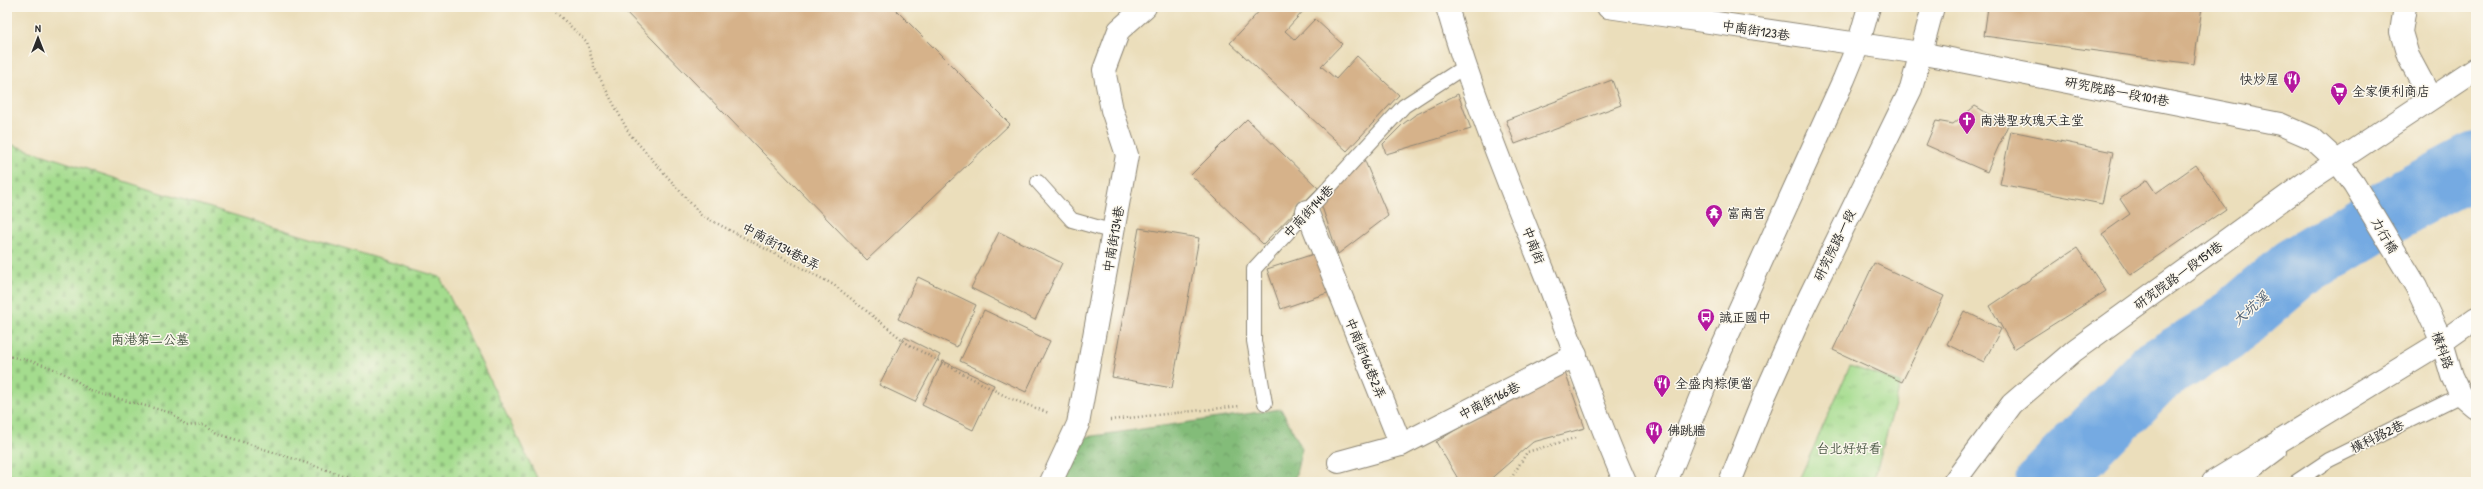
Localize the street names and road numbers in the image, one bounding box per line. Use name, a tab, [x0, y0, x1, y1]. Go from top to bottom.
street label: 中南街123巷	[1721, 16, 1791, 44]
street label: 研究院路一段101巷	[2063, 72, 2171, 110]
street label: 中南街144巷	[1279, 181, 1337, 241]
street label: 中南街134巷	[1098, 204, 1128, 274]
street label: 研究院路一段	[1809, 206, 1859, 284]
street label: 力行橋	[2367, 214, 2403, 256]
street label: 中南街134巷8弄	[739, 218, 823, 274]
street label: 中南街	[1519, 224, 1549, 266]
street label: 研究院路一段151巷	[2130, 237, 2226, 313]
street label: 中南街166巷2弄	[1342, 315, 1390, 401]
street label: 橫科路	[2428, 329, 2458, 371]
street label: 中南街166巷	[1455, 377, 1523, 423]
street label: 橫科路2巷	[2347, 415, 2407, 457]

